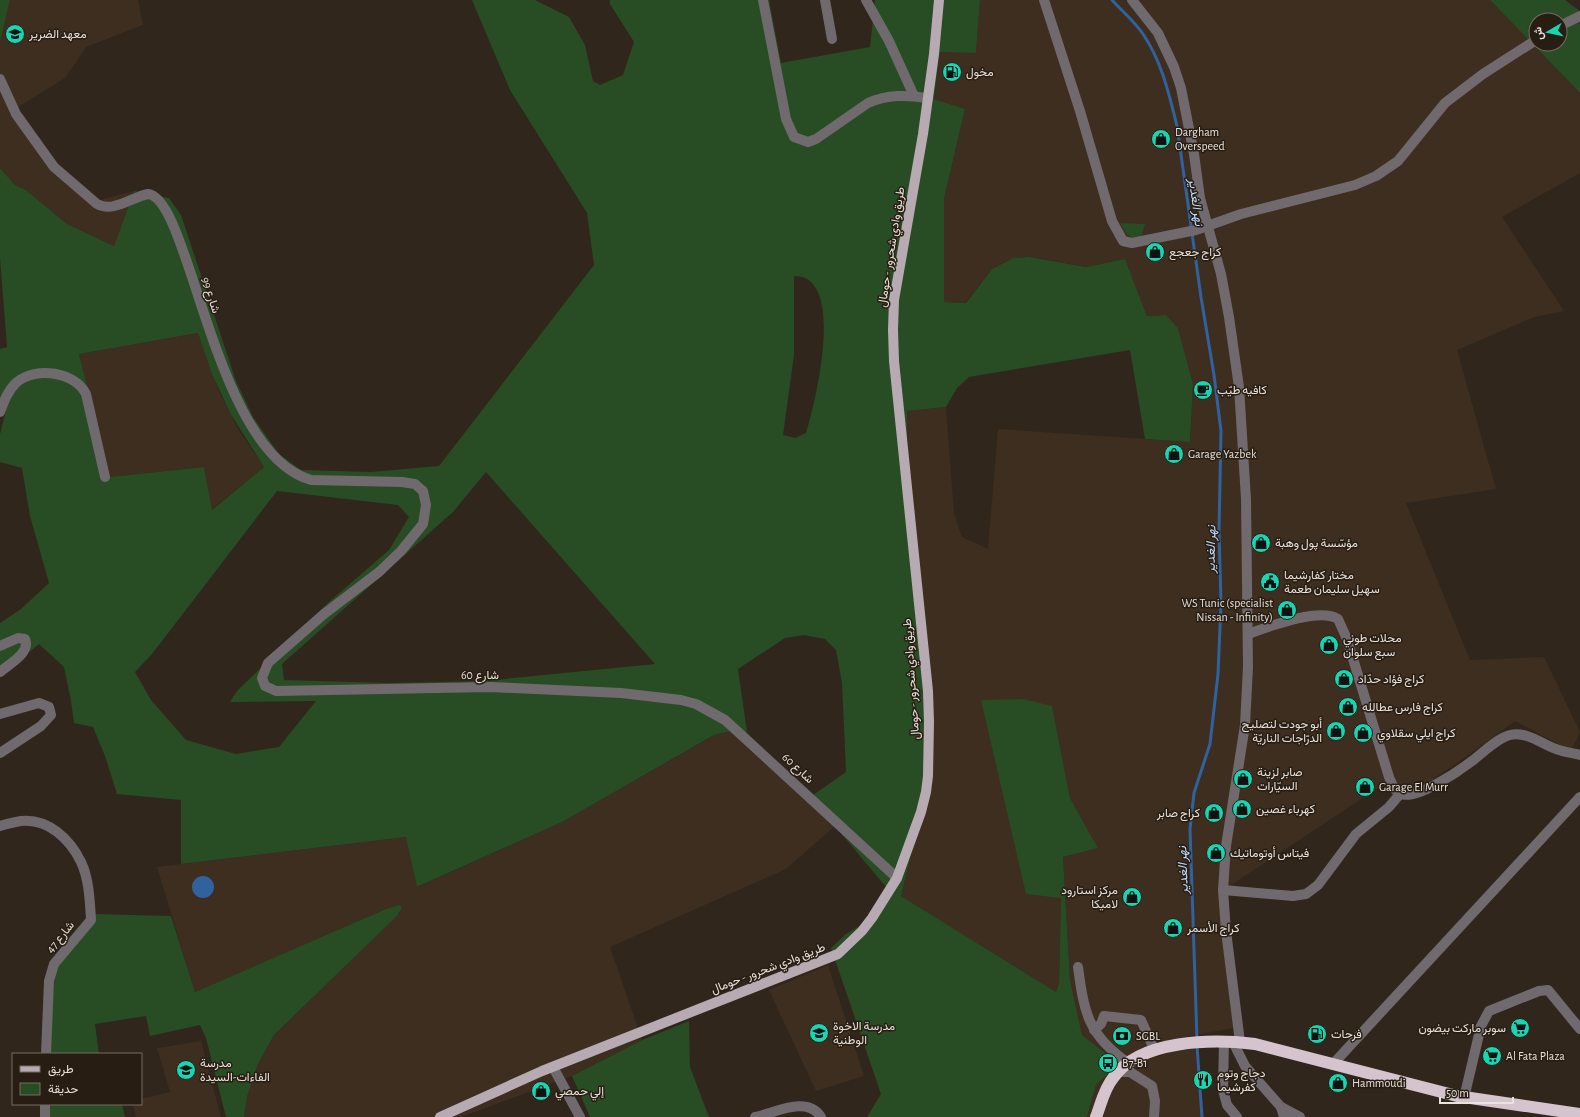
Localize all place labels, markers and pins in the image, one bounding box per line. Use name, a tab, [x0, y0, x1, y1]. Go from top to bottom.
school or university icon: معهد الضرير	[4, 23, 26, 45]
place label: معهد الضرير	[28, 28, 87, 42]
fuel station icon: مخول	[941, 61, 963, 83]
place label: مخول	[966, 66, 994, 80]
place label: Dargham Overspeed	[1175, 126, 1225, 152]
shop icon: Dargham Overspeed	[1150, 128, 1172, 150]
shop icon: كراج جعجع	[1144, 241, 1166, 263]
place label: كراج جعجع	[1169, 246, 1221, 261]
cafe icon: كافيه طيّب	[1192, 379, 1214, 401]
place label: كافيه طيّب	[1217, 384, 1267, 397]
shop icon: Garage Yazbek	[1163, 443, 1185, 465]
place label: Garage Yazbek	[1188, 448, 1257, 460]
shop icon: مؤسّسة پول وهبة	[1250, 532, 1272, 554]
place label: مؤسّسة پول وهبة	[1275, 537, 1358, 551]
place label: مختار كفارشيما سهيل سليمان طعمة	[1284, 569, 1380, 597]
public building icon: مختار كفارشيما سهيل سليمان طعمة	[1259, 571, 1281, 593]
place label: WS Tunic (specialist Nissan - Infinity)	[1181, 597, 1273, 624]
shop icon: WS Tunic (specialist Nissan - Infinity)	[1276, 599, 1298, 621]
place label: محلات طوني سبع سلوان	[1343, 632, 1402, 661]
shop icon: محلات طوني سبع سلوان	[1318, 634, 1340, 656]
shop icon: كراج فؤاد حدّاد	[1333, 668, 1355, 690]
place label: كراج فؤاد حدّاد	[1358, 673, 1424, 688]
shop icon: كراج فارس عطالله	[1337, 696, 1359, 718]
place label: كراج فارس عطالله	[1362, 701, 1443, 716]
place label: أبو جودت لتصليح الدرّاجات الناريّة	[1242, 717, 1322, 746]
shop icon: أبو جودت لتصليح الدرّاجات الناريّة	[1325, 720, 1347, 742]
shop icon: كراج ايلي سقلاوي	[1352, 722, 1374, 744]
place label: كراج ايلي سقلاوي	[1377, 727, 1456, 743]
place label: صابر لزينة السيّارات	[1257, 766, 1302, 794]
shop icon: صابر لزينة السيّارات	[1232, 768, 1254, 790]
shop icon: Garage El Murr	[1354, 776, 1376, 798]
place label: Garage El Murr	[1379, 781, 1448, 793]
shop icon: كهرباء غصين	[1231, 798, 1253, 820]
shop icon: كراج صابر	[1203, 802, 1225, 824]
place label: كهرباء غصين	[1256, 803, 1315, 817]
place label: كراج صابر	[1156, 807, 1200, 822]
shop icon: فيتاس أوتوماتيك	[1205, 842, 1227, 864]
place label: فيتاس أوتوماتيك	[1230, 846, 1309, 861]
place label: مركز استارود لاميكا	[1061, 884, 1118, 911]
shop icon: مركز استارود لاميكا	[1121, 886, 1143, 908]
shop icon: كراج الأسمر	[1162, 917, 1184, 939]
place label: كراج الأسمر	[1186, 921, 1240, 937]
supermarket icon: سوبر ماركت بيضون	[1509, 1017, 1531, 1039]
place label: مدرسة الاخوة الوطنية	[833, 1020, 895, 1048]
school or university icon: مدرسة الاخوة الوطنية	[808, 1022, 830, 1044]
place label: سوبر ماركت بيضون	[1418, 1022, 1506, 1036]
fuel station icon: فرحات	[1306, 1023, 1328, 1045]
bank icon: SGBL	[1111, 1025, 1133, 1047]
place label: فرحات	[1331, 1028, 1362, 1042]
place label: SGBL	[1136, 1030, 1160, 1042]
supermarket icon: Al Fata Plaza	[1481, 1045, 1503, 1067]
place label: Al Fata Plaza	[1506, 1050, 1565, 1062]
bus stop icon: B7-B1	[1097, 1052, 1119, 1074]
place label: مدرسة الفاءات-السيدة	[200, 1057, 270, 1084]
place label: B7-B1	[1122, 1057, 1147, 1069]
school or university icon: مدرسة الفاءات-السيدة	[175, 1059, 197, 1081]
place label: دجاج وتوم كفرشيما	[1217, 1067, 1266, 1095]
restaurant icon: دجاج وتوم كفرشيما	[1192, 1069, 1214, 1091]
shop icon: Hammoudi	[1327, 1072, 1349, 1094]
place label: Hammoudi	[1352, 1077, 1406, 1089]
shop icon: إلي حمصي	[530, 1080, 552, 1102]
place label: إلي حمصي	[555, 1085, 604, 1101]

